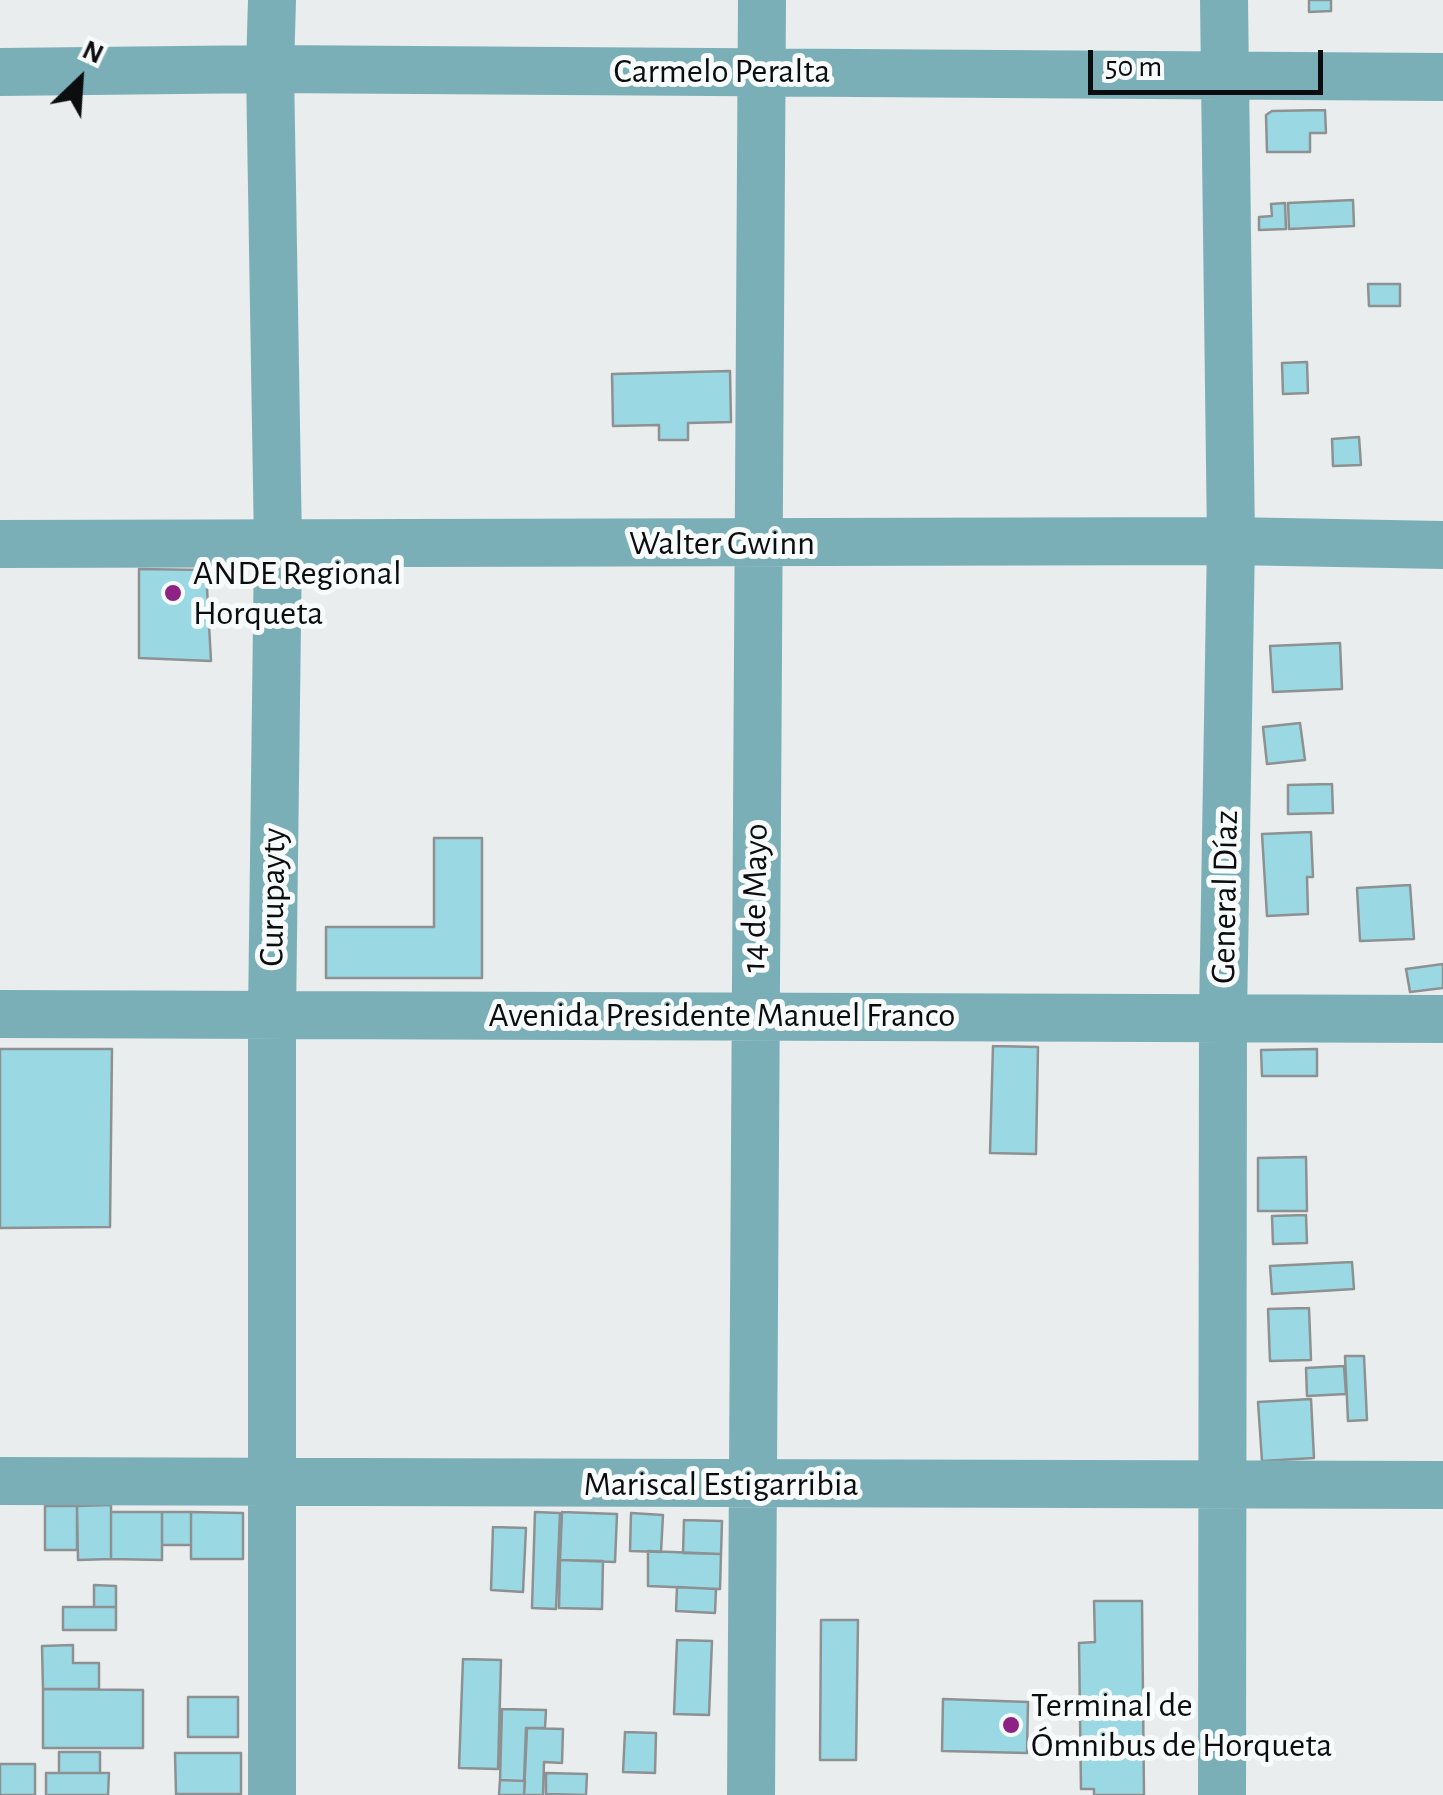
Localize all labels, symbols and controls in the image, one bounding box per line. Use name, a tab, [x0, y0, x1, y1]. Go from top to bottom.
north arrow	[30, 30, 130, 130]
scale bar	[1093, 30, 1328, 92]
text: N	[78, 36, 107, 70]
street label: Carmelo Peralta	[613, 50, 831, 92]
text: 50 m	[1105, 52, 1162, 82]
street label: Walter Gwinn	[629, 522, 815, 564]
place label: ANDE Regional Horqueta	[193, 552, 402, 634]
marker: ANDE Regional Horqueta	[162, 582, 184, 604]
street label: General Díaz	[1202, 810, 1248, 984]
street label: 14 de Mayo	[733, 823, 777, 973]
street label: Curupayty	[251, 827, 295, 967]
street label: Avenida Presidente Manuel Franco	[489, 994, 955, 1036]
street label: Mariscal Estigarribia	[583, 1463, 859, 1505]
place label: Terminal de Ómnibus de Horqueta	[1031, 1684, 1332, 1766]
marker: Terminal de Ómnibus de Horqueta	[1000, 1714, 1022, 1736]

